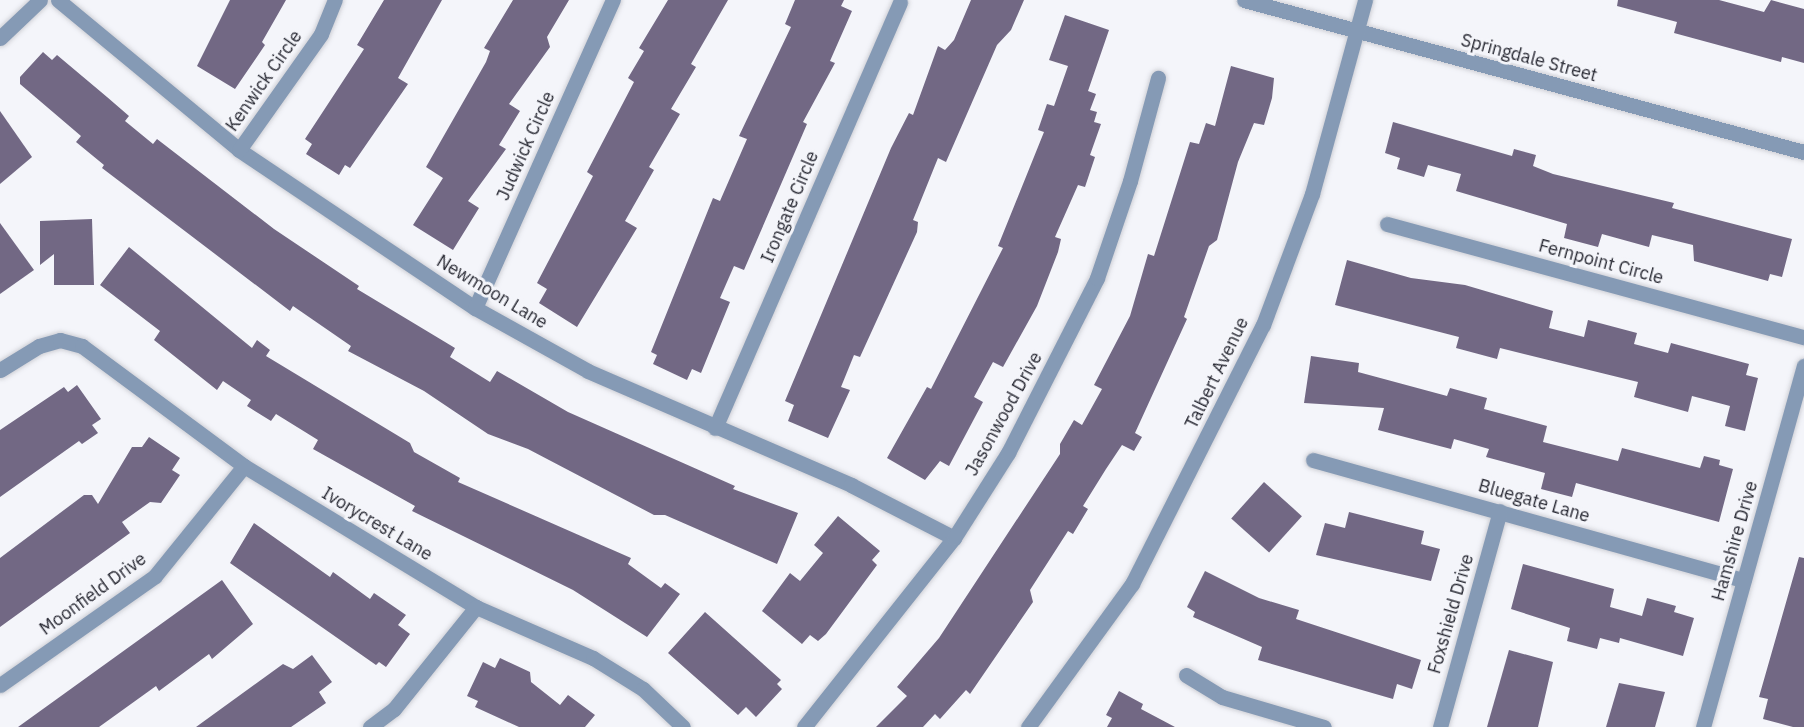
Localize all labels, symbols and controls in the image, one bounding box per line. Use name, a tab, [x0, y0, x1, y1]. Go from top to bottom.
street label: Kenwick Circle	[221, 26, 307, 136]
street label: Springdale Street	[1459, 29, 1599, 87]
street label: Judwick Circle	[492, 88, 560, 204]
street label: Irongate Circle	[757, 148, 823, 266]
street label: Fernpoint Circle	[1536, 235, 1666, 289]
street label: Newmoon Lane	[433, 250, 551, 334]
street label: Talbert Avenue	[1181, 314, 1253, 432]
street label: Jasonwood Drive	[961, 348, 1047, 480]
street label: Bluegate Lane	[1476, 475, 1592, 527]
street label: Hamshire Drive	[1708, 478, 1762, 604]
street label: Ivorycrest Lane	[318, 483, 436, 565]
street label: Moonfield Drive	[36, 548, 150, 640]
street label: Foxshield Drive	[1424, 552, 1478, 676]

